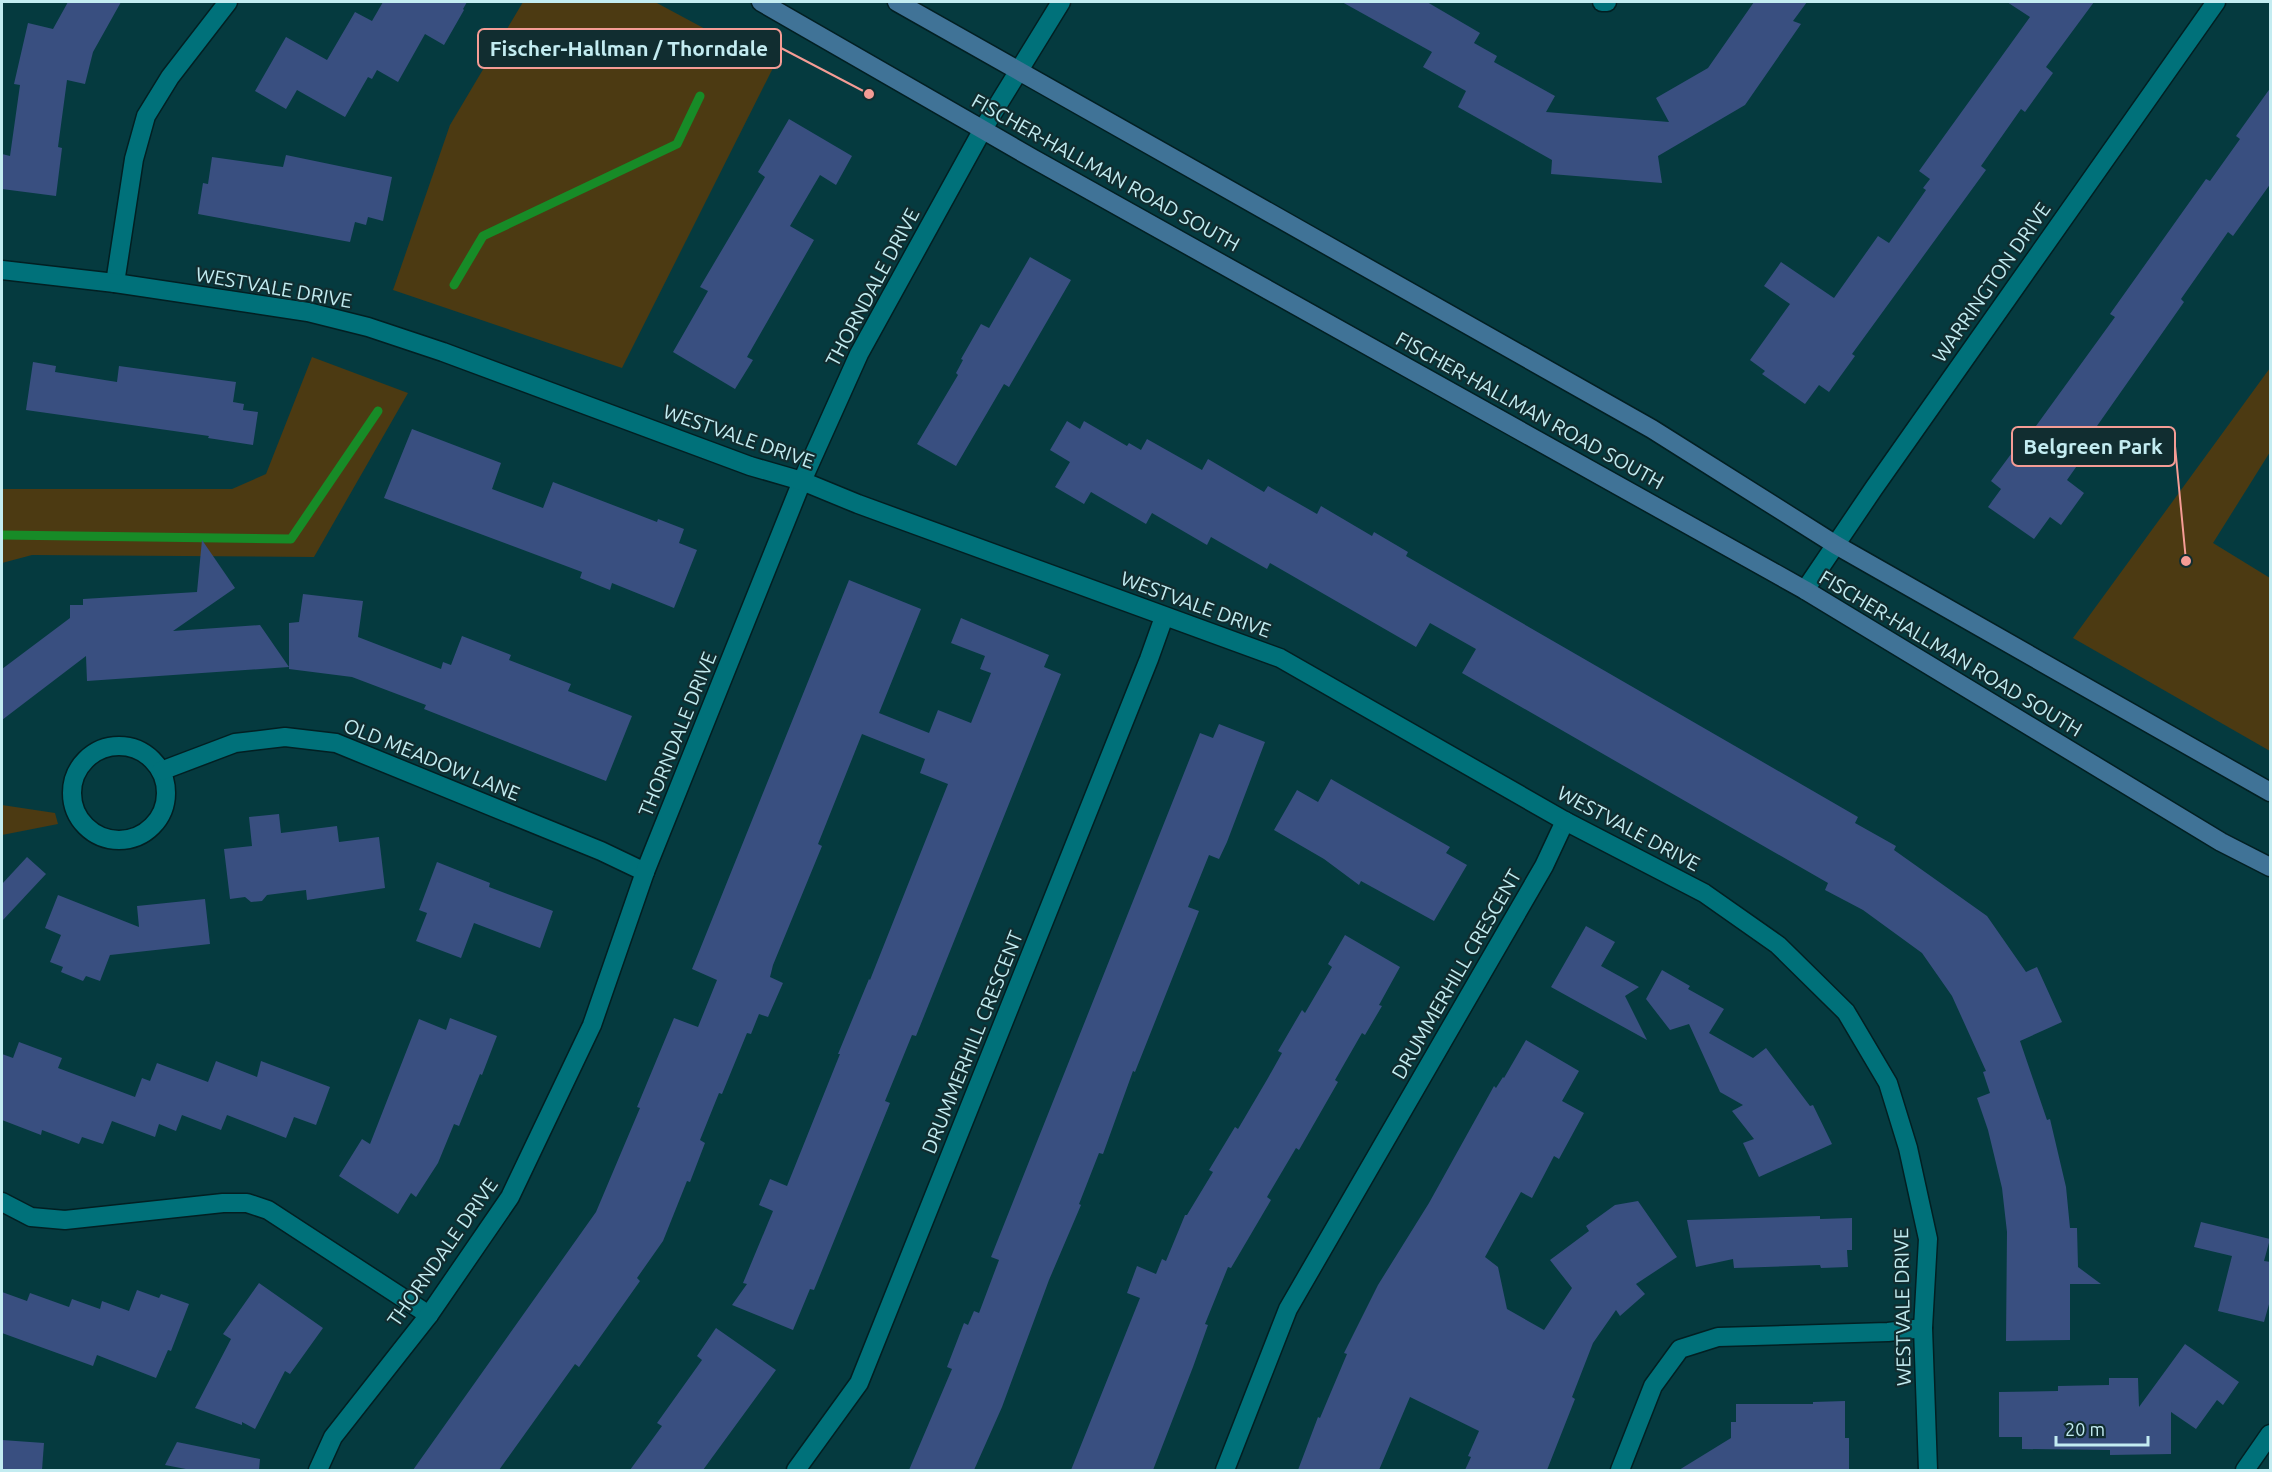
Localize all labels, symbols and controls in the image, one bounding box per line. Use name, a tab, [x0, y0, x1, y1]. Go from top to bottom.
callout: Fischer-Hallman / Thorndale	[478, 29, 781, 68]
text: Fischer-Hallman / Thorndale	[490, 36, 768, 60]
street label: FISCHER-HALLMAN ROAD SOUTH	[968, 89, 1244, 255]
street label: WARRINGTON DRIVE	[1927, 198, 2055, 366]
street label: THORNDALE DRIVE	[821, 204, 923, 370]
street label: WESTVALE DRIVE	[194, 262, 354, 312]
street label: FISCHER-HALLMAN ROAD SOUTH	[1392, 327, 1668, 493]
street label: WESTVALE DRIVE	[661, 399, 817, 473]
callout: Belgreen Park	[2012, 427, 2175, 466]
text: Belgreen Park	[2023, 434, 2163, 458]
street label: FISCHER-HALLMAN ROAD SOUTH	[1815, 565, 2087, 741]
street label: WESTVALE DRIVE	[1118, 566, 1274, 642]
street label: THORNDALE DRIVE	[633, 648, 721, 820]
street label: OLD MEADOW LANE	[340, 713, 524, 805]
street label: WESTVALE DRIVE	[1554, 781, 1704, 875]
street label: DRUMMERHILL CRESCENT	[1387, 865, 1525, 1083]
street label: DRUMMERHILL CRESCENT	[917, 927, 1027, 1157]
street label: THORNDALE DRIVE	[382, 1173, 502, 1331]
street label: WESTVALE DRIVE	[1889, 1228, 1915, 1386]
scale bar	[2056, 1409, 2148, 1447]
text: 20 m	[2065, 1419, 2105, 1439]

